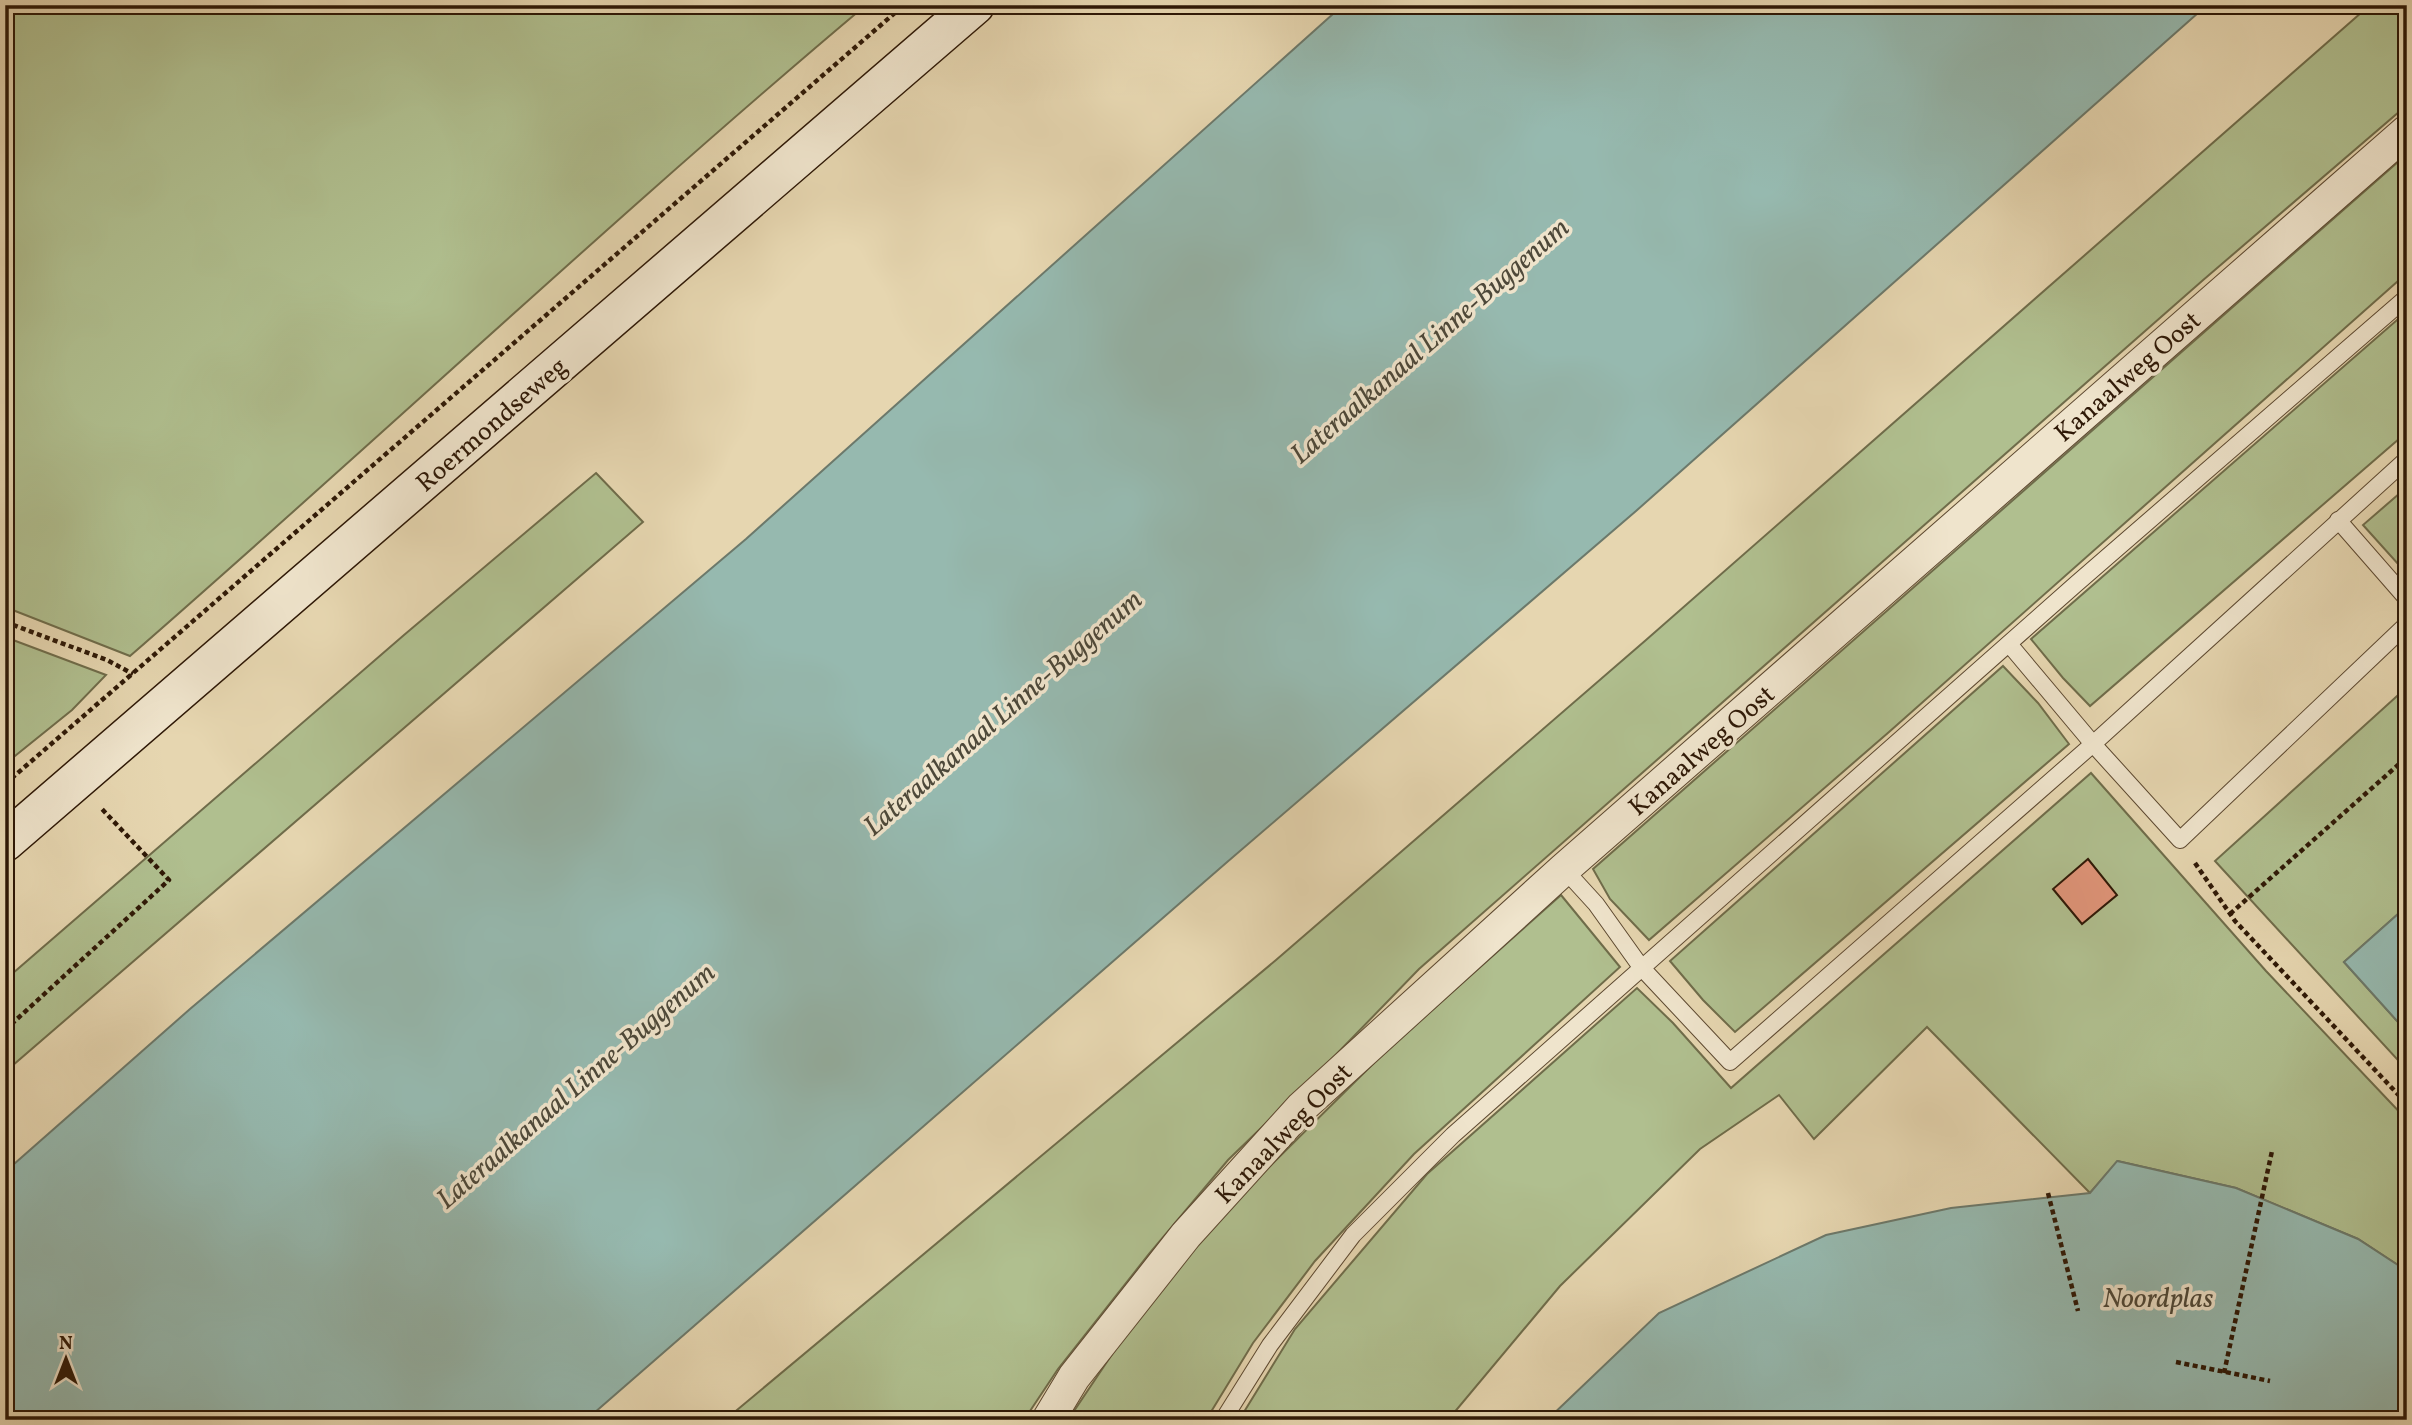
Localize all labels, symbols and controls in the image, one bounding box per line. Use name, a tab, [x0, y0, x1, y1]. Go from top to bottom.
water label: Lateraalkanaal Linne-Buggenum	[1283, 210, 1579, 474]
street label: Kanaalweg Oost	[2047, 304, 2209, 451]
street label: Roermondseweg	[409, 350, 576, 501]
water label: Lateraalkanaal Linne-Buggenum	[856, 582, 1152, 846]
street label: Kanaalweg Oost	[1621, 678, 1783, 825]
water label: Lateraalkanaal Linne-Buggenum	[429, 955, 725, 1219]
street label: Kanaalweg Oost	[1208, 1056, 1361, 1213]
water label: Noordplas	[2103, 1280, 2213, 1319]
north arrow	[32, 1324, 102, 1394]
text: N	[59, 1331, 73, 1357]

